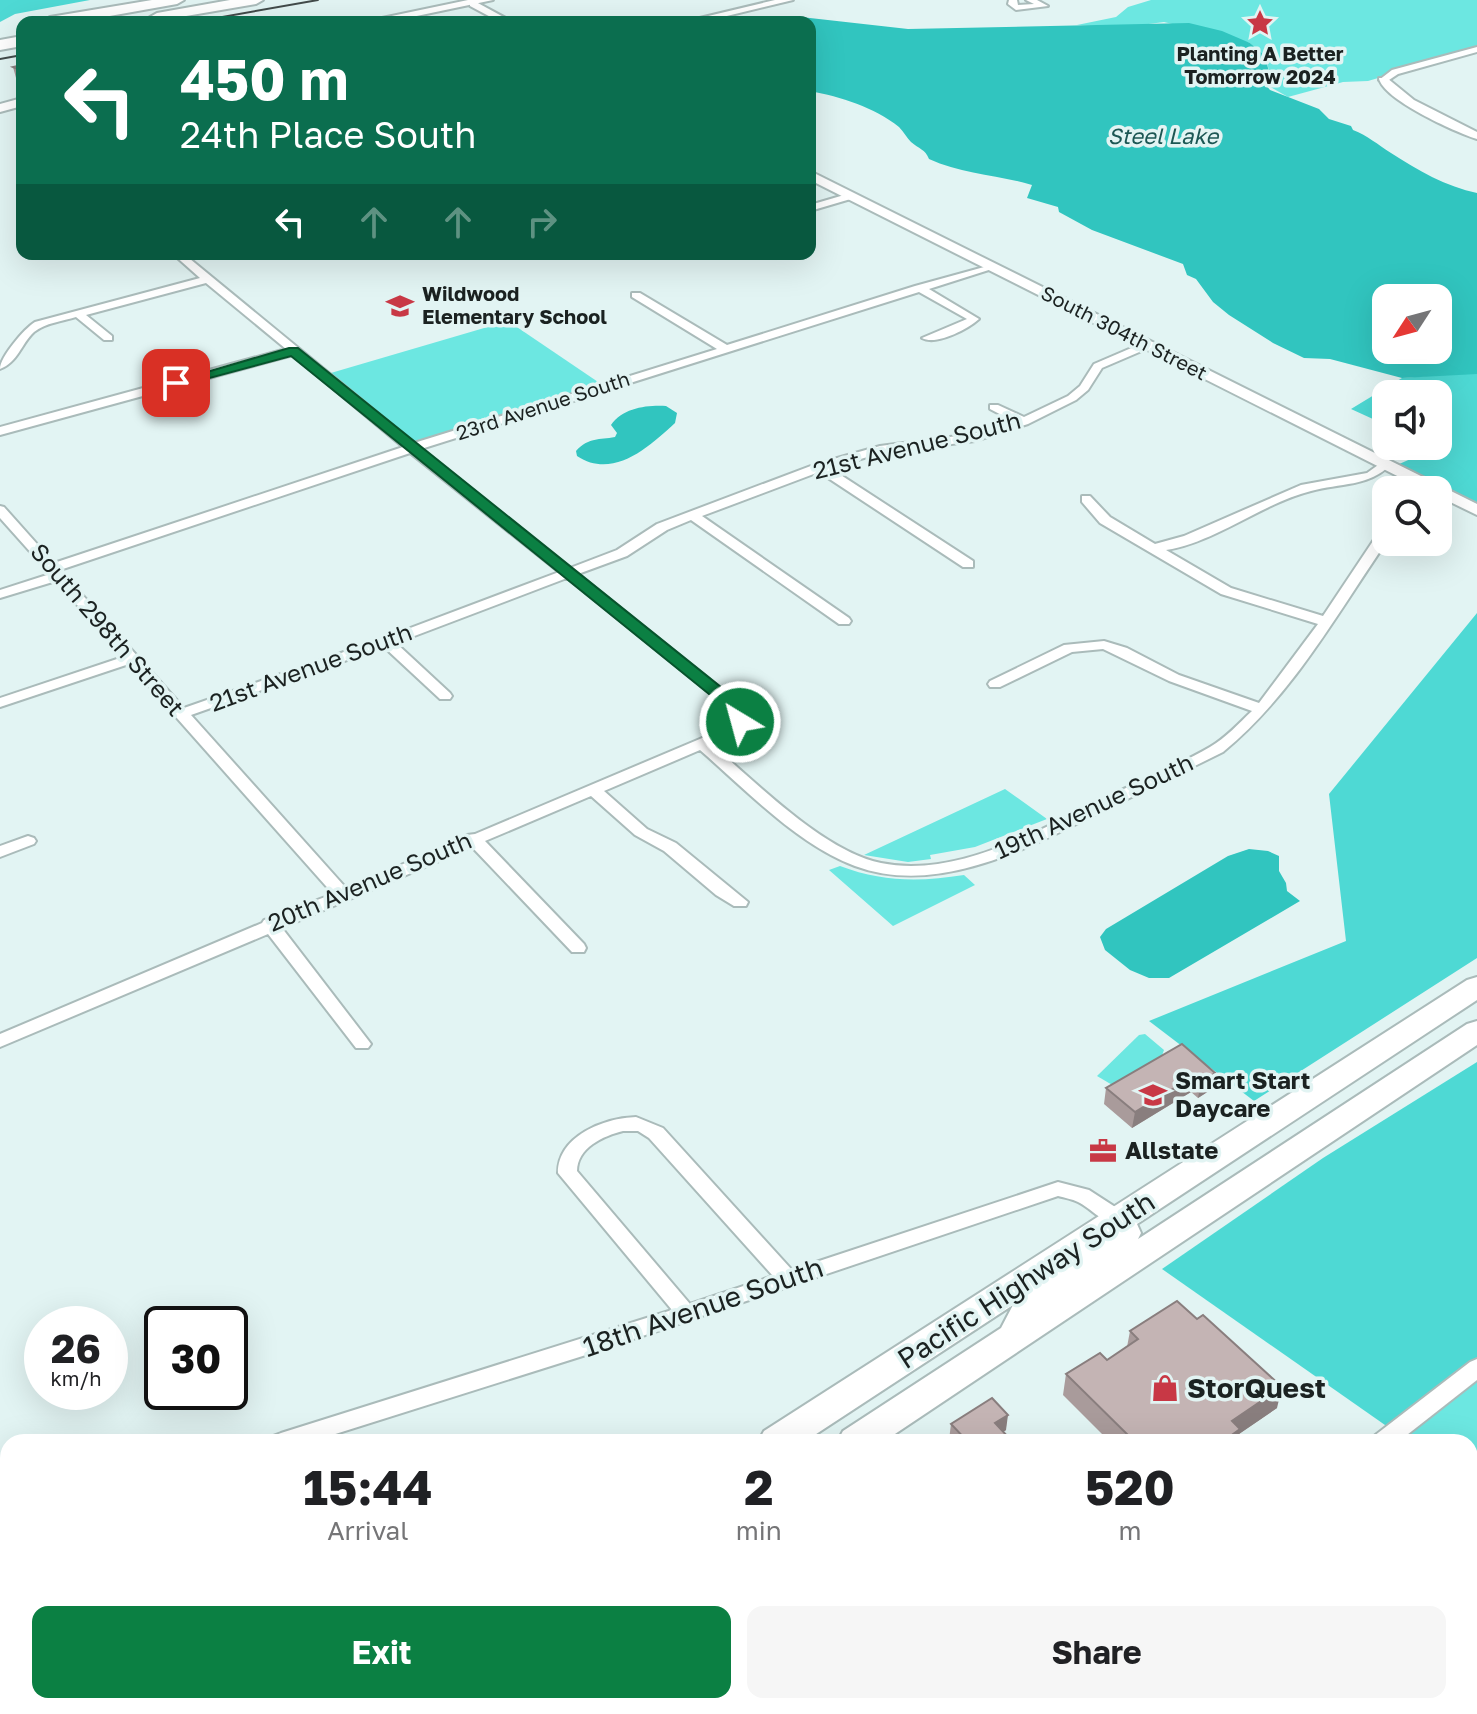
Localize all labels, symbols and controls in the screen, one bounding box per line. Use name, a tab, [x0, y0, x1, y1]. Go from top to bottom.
place icon: Planting A Better Tomorrow 2024	[1245, 8, 1275, 38]
place label: Planting A Better Tomorrow 2024	[1176, 41, 1344, 88]
text: 450 m	[180, 45, 349, 112]
icon: left	[48, 48, 152, 152]
text: 24th Place South	[180, 113, 476, 156]
water label: Steel Lake	[1108, 122, 1220, 149]
icon: left	[268, 200, 312, 244]
icon: ahead	[352, 200, 396, 244]
icon: ahead	[436, 200, 480, 244]
icon: right	[520, 200, 564, 244]
street label: South 304th Street	[1037, 280, 1211, 384]
place label: Wildwood Elementary School	[422, 281, 607, 328]
north arrow	[1372, 284, 1452, 364]
map controls	[1372, 284, 1452, 556]
school or university icon: Wildwood Elementary School	[385, 291, 415, 321]
pin	[142, 349, 210, 417]
icon: arrive	[154, 361, 198, 405]
street label: 23rd Avenue South	[453, 366, 632, 444]
button: sound	[1372, 380, 1452, 460]
street label: 21st Avenue South	[810, 405, 1024, 484]
button: search	[1372, 476, 1452, 556]
street label: South 298th Street	[25, 537, 191, 721]
street label: 21st Avenue South	[205, 616, 416, 717]
position arrow	[698, 680, 782, 764]
street label: 19th Avenue South	[989, 747, 1197, 864]
street label: 20th Avenue South	[263, 825, 476, 937]
place label: Smart Start Daycare	[1175, 1065, 1310, 1122]
school or university icon: Smart Start Daycare	[1138, 1080, 1168, 1110]
place label: Allstate	[1125, 1135, 1218, 1164]
office icon: Allstate	[1088, 1136, 1118, 1166]
street label: Pacific Highway South	[891, 1184, 1160, 1375]
street label: 18th Avenue South	[578, 1250, 827, 1363]
speed limit sign: 30	[144, 1306, 248, 1410]
text: 26	[51, 1324, 101, 1372]
text: km/h	[51, 1366, 101, 1390]
place label: StorQuest	[1187, 1371, 1326, 1404]
shop icon: StorQuest	[1150, 1373, 1180, 1403]
text: 15:44	[303, 1458, 433, 1516]
text: 2	[744, 1458, 773, 1516]
text: 520	[1085, 1458, 1175, 1516]
text: Arrival	[327, 1515, 409, 1546]
text: min	[736, 1515, 782, 1546]
text: m	[1118, 1515, 1141, 1546]
button: Exit	[32, 1606, 731, 1698]
button: Share	[747, 1606, 1446, 1698]

